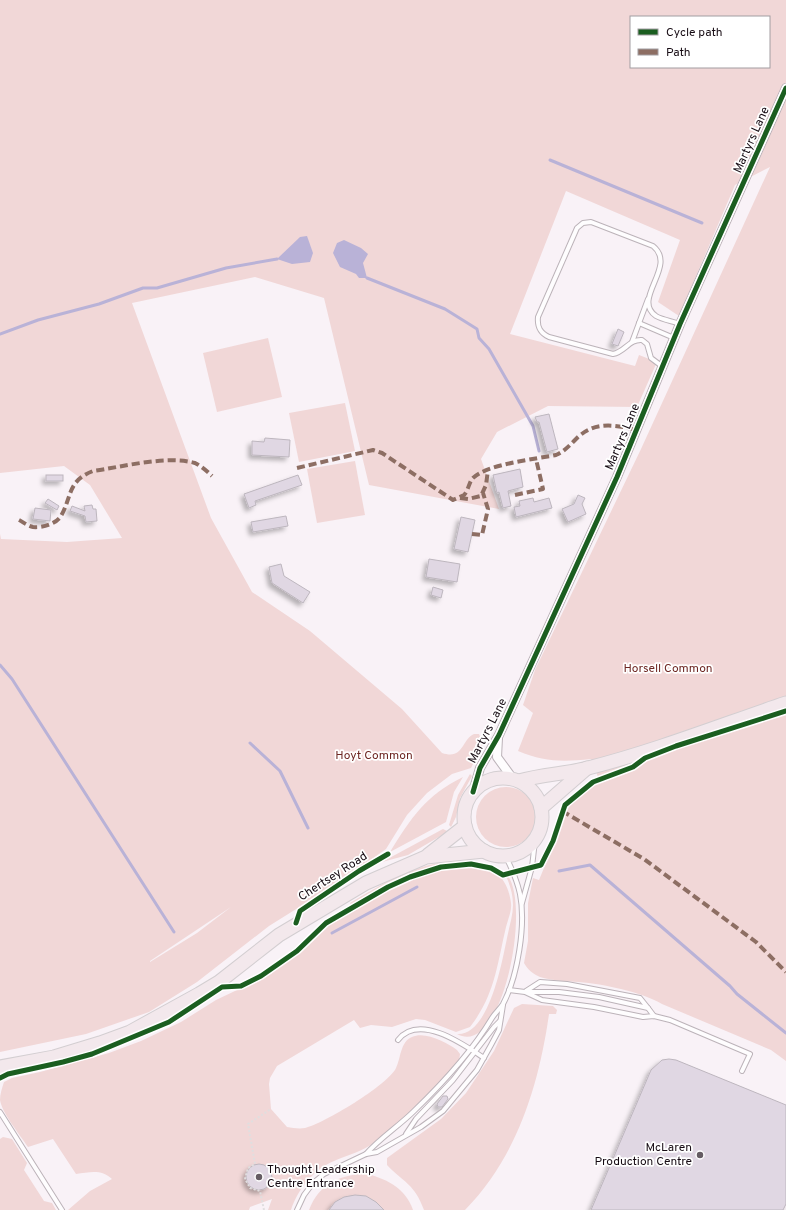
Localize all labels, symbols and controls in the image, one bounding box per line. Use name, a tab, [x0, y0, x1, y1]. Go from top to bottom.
legend	[630, 16, 770, 68]
text: Cycle path	[666, 25, 723, 41]
text: Path	[666, 45, 691, 61]
street label: Martyrs Lane	[730, 104, 774, 176]
street label: Martyrs Lane	[602, 401, 644, 473]
park label: Horsell Common	[623, 661, 713, 677]
street label: Martyrs Lane	[465, 696, 511, 766]
park label: Hoyt Common	[335, 748, 413, 764]
street label: Chertsey Road	[295, 849, 371, 905]
place label: McLaren Production Centre	[594, 1140, 692, 1170]
marker: McLaren Production Centre	[695, 1150, 705, 1160]
place label: Thought Leadership Centre Entrance	[267, 1162, 375, 1192]
marker: Thought Leadership Centre Entrance	[254, 1172, 264, 1182]

